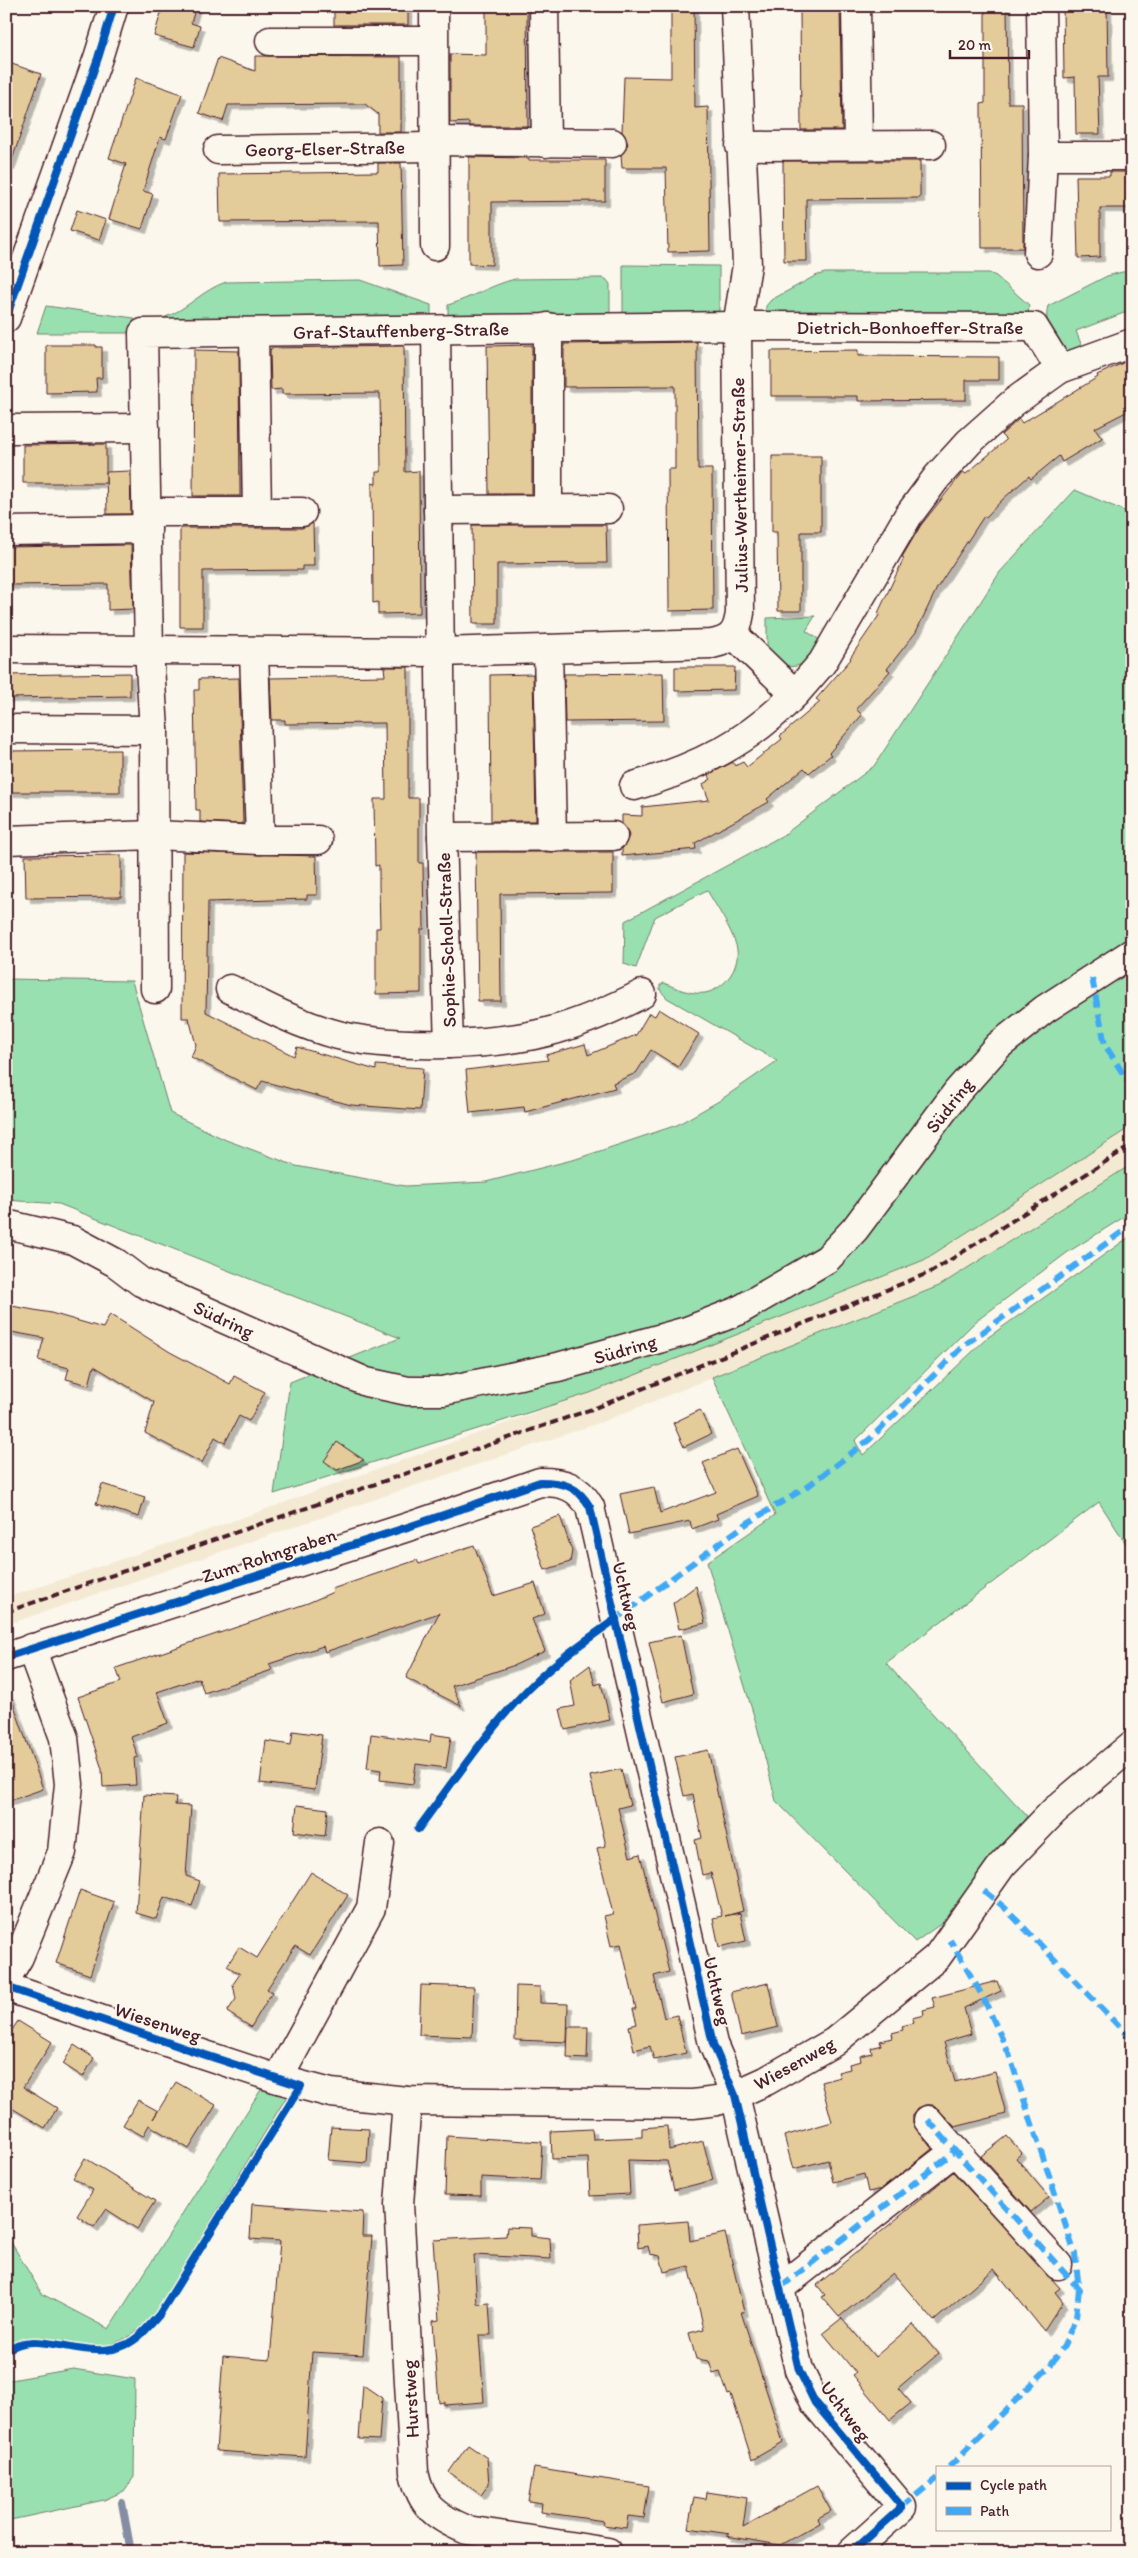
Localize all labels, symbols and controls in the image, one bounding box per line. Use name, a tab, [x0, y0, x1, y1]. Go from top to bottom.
scale bar	[950, 28, 1029, 60]
text: 20 m	[958, 36, 992, 54]
street label: Georg-Elser-Straße	[245, 136, 405, 161]
street label: Dietrich-Bonhoeffer-Straße	[797, 316, 1023, 339]
street label: Graf-Stauffenberg-Straße	[293, 317, 509, 344]
street label: Julius-Wertheimer-Straße	[726, 377, 753, 593]
street label: Sophie-Scholl-Straße	[432, 852, 461, 1028]
street label: Südring	[921, 1073, 978, 1138]
street label: Südring	[190, 1295, 258, 1344]
street label: Südring	[591, 1330, 659, 1369]
street label: Zum Rohngraben	[199, 1523, 340, 1588]
street label: Uchtweg	[607, 1559, 646, 1633]
street label: Uchtweg	[698, 1954, 737, 2028]
street label: Wiesenweg	[112, 1998, 204, 2047]
street label: Wiesenweg	[749, 2032, 839, 2095]
street label: Hurstweg	[397, 2359, 424, 2439]
street label: Uchtweg	[815, 2376, 876, 2446]
legend	[936, 2466, 1110, 2530]
text: Cycle path	[980, 2476, 1047, 2494]
text: Path	[980, 2502, 1009, 2520]

